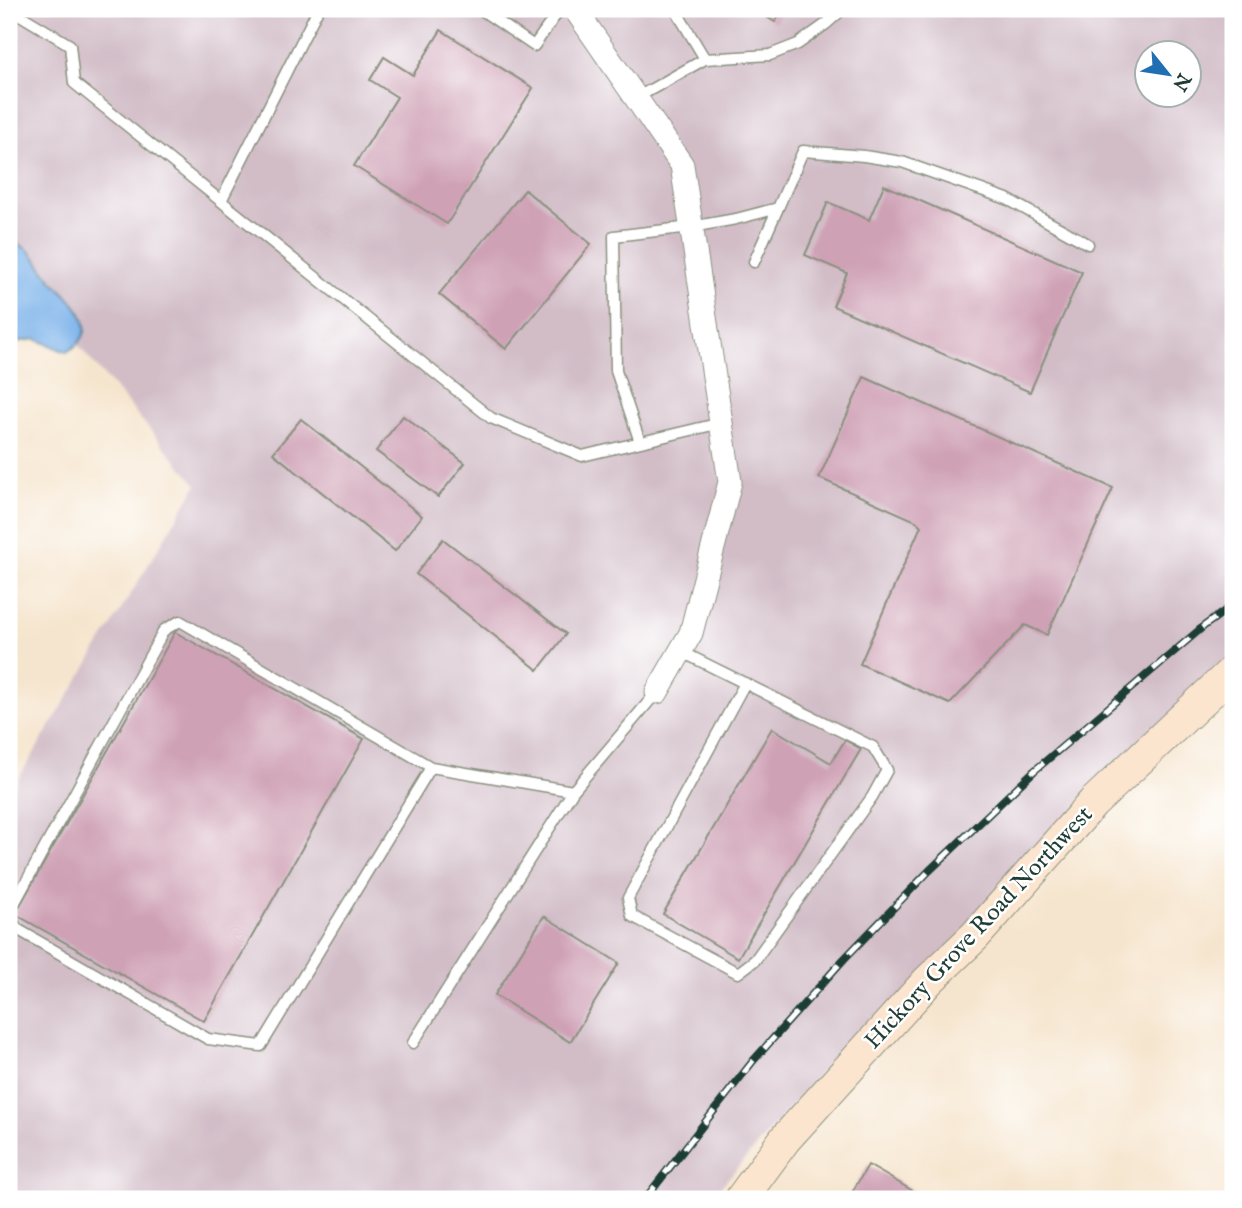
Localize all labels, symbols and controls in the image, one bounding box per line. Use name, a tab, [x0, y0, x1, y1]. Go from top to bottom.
north arrow	[1134, 38, 1204, 108]
text: N	[1166, 68, 1196, 95]
street label: Hickory Grove Road Northwest	[858, 800, 1100, 1056]

